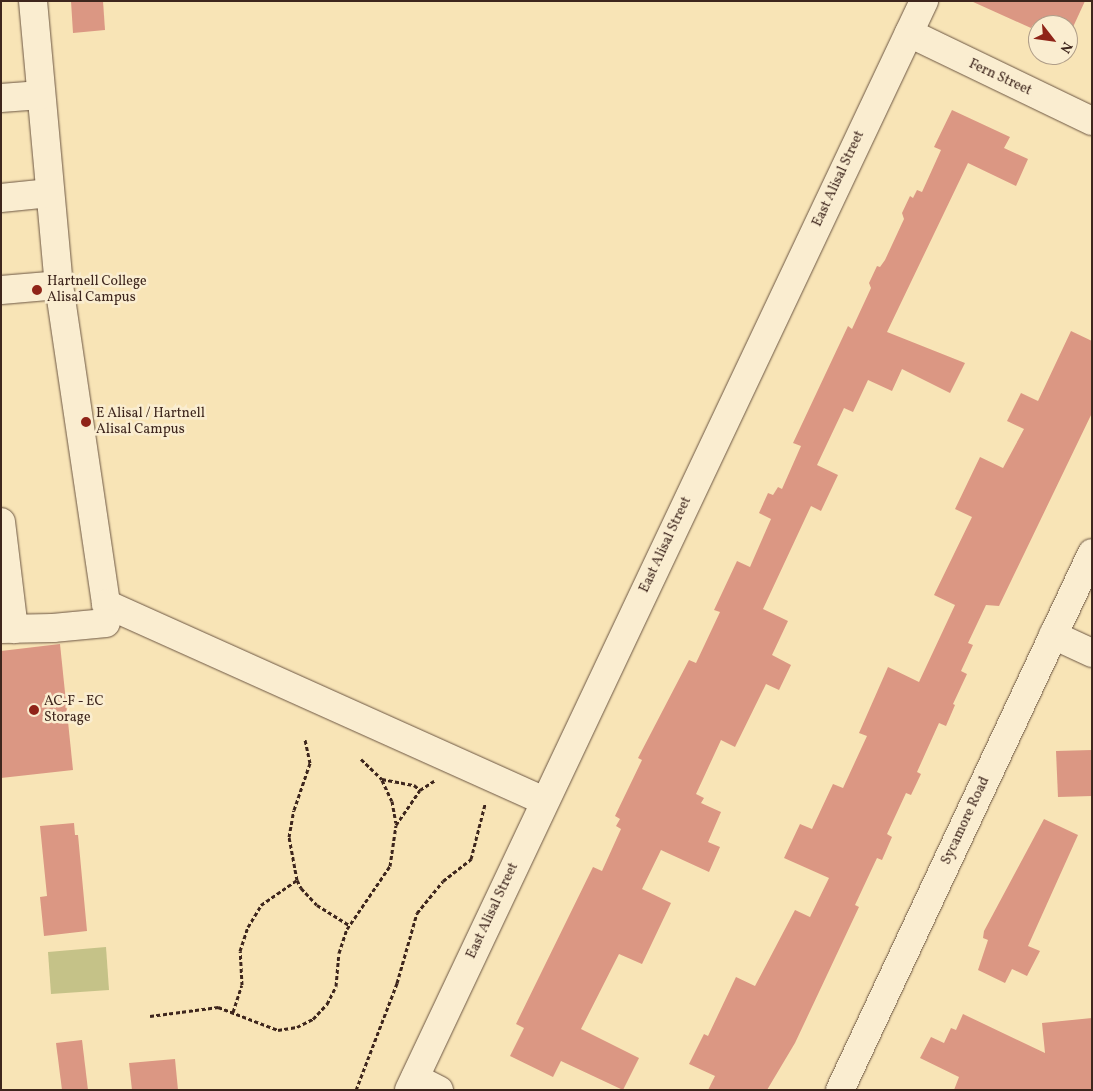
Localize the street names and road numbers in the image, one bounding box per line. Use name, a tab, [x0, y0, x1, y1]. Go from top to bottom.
street label: Fern Street	[966, 56, 1034, 100]
street label: East Alisal Street	[809, 128, 869, 230]
street label: East Alisal Street	[636, 494, 696, 596]
street label: Sycamore Road	[938, 774, 994, 868]
street label: East Alisal Street	[463, 860, 523, 962]

